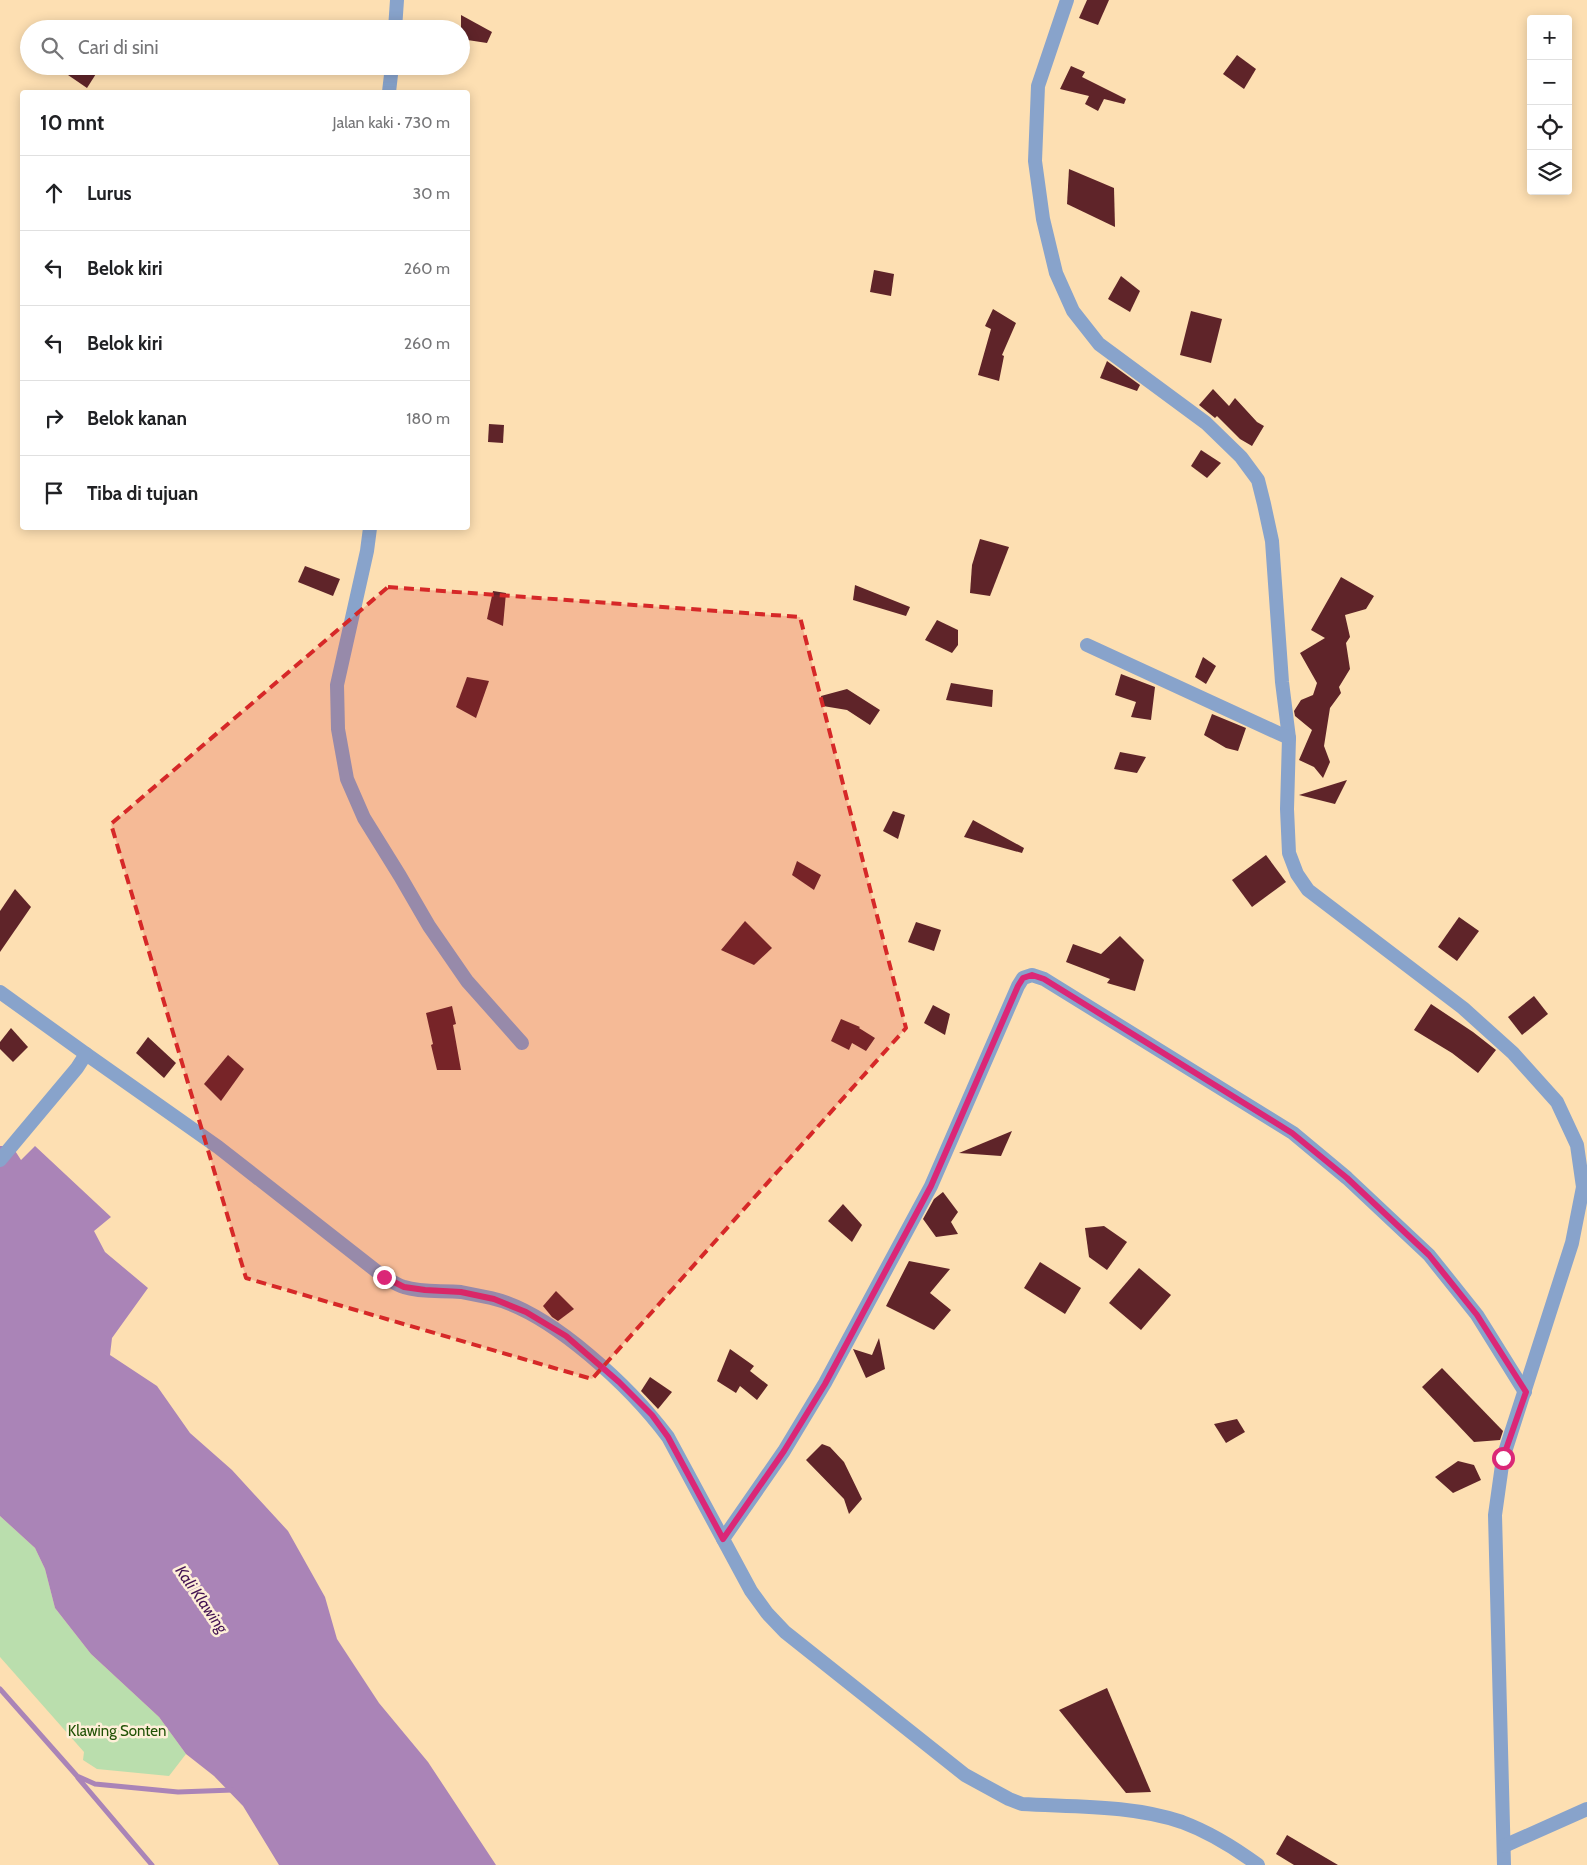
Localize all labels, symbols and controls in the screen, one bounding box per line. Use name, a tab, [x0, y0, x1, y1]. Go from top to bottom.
map controls	[1527, 15, 1572, 195]
button: +	[1527, 15, 1572, 60]
search box	[20, 20, 470, 75]
icon: search	[38, 34, 66, 62]
text: Cari di sini	[78, 36, 159, 59]
button: −	[1527, 60, 1572, 105]
button: locate	[1527, 105, 1572, 150]
text: 10 mnt	[40, 110, 104, 135]
text: Jalan kaki · 730 m	[333, 113, 450, 132]
button: layers	[1527, 150, 1572, 195]
icon: ahead	[40, 179, 68, 207]
text: Lurus	[87, 182, 132, 205]
text: 30 m	[413, 184, 450, 203]
icon: left	[40, 254, 68, 282]
text: Belok kiri	[87, 257, 163, 280]
text: 260 m	[404, 259, 450, 278]
icon: left	[40, 329, 68, 357]
text: Belok kiri	[87, 332, 163, 355]
text: 260 m	[404, 334, 450, 353]
icon: right	[40, 404, 68, 432]
text: Belok kanan	[87, 407, 187, 430]
text: 180 m	[406, 409, 450, 428]
icon: arrive	[40, 479, 68, 507]
text: Tiba di tujuan	[87, 482, 198, 505]
route end	[373, 1266, 396, 1289]
route start	[1492, 1447, 1515, 1470]
water label: Kali Klawing	[171, 1562, 232, 1637]
park label: Klawing Sonten	[68, 1722, 166, 1740]

